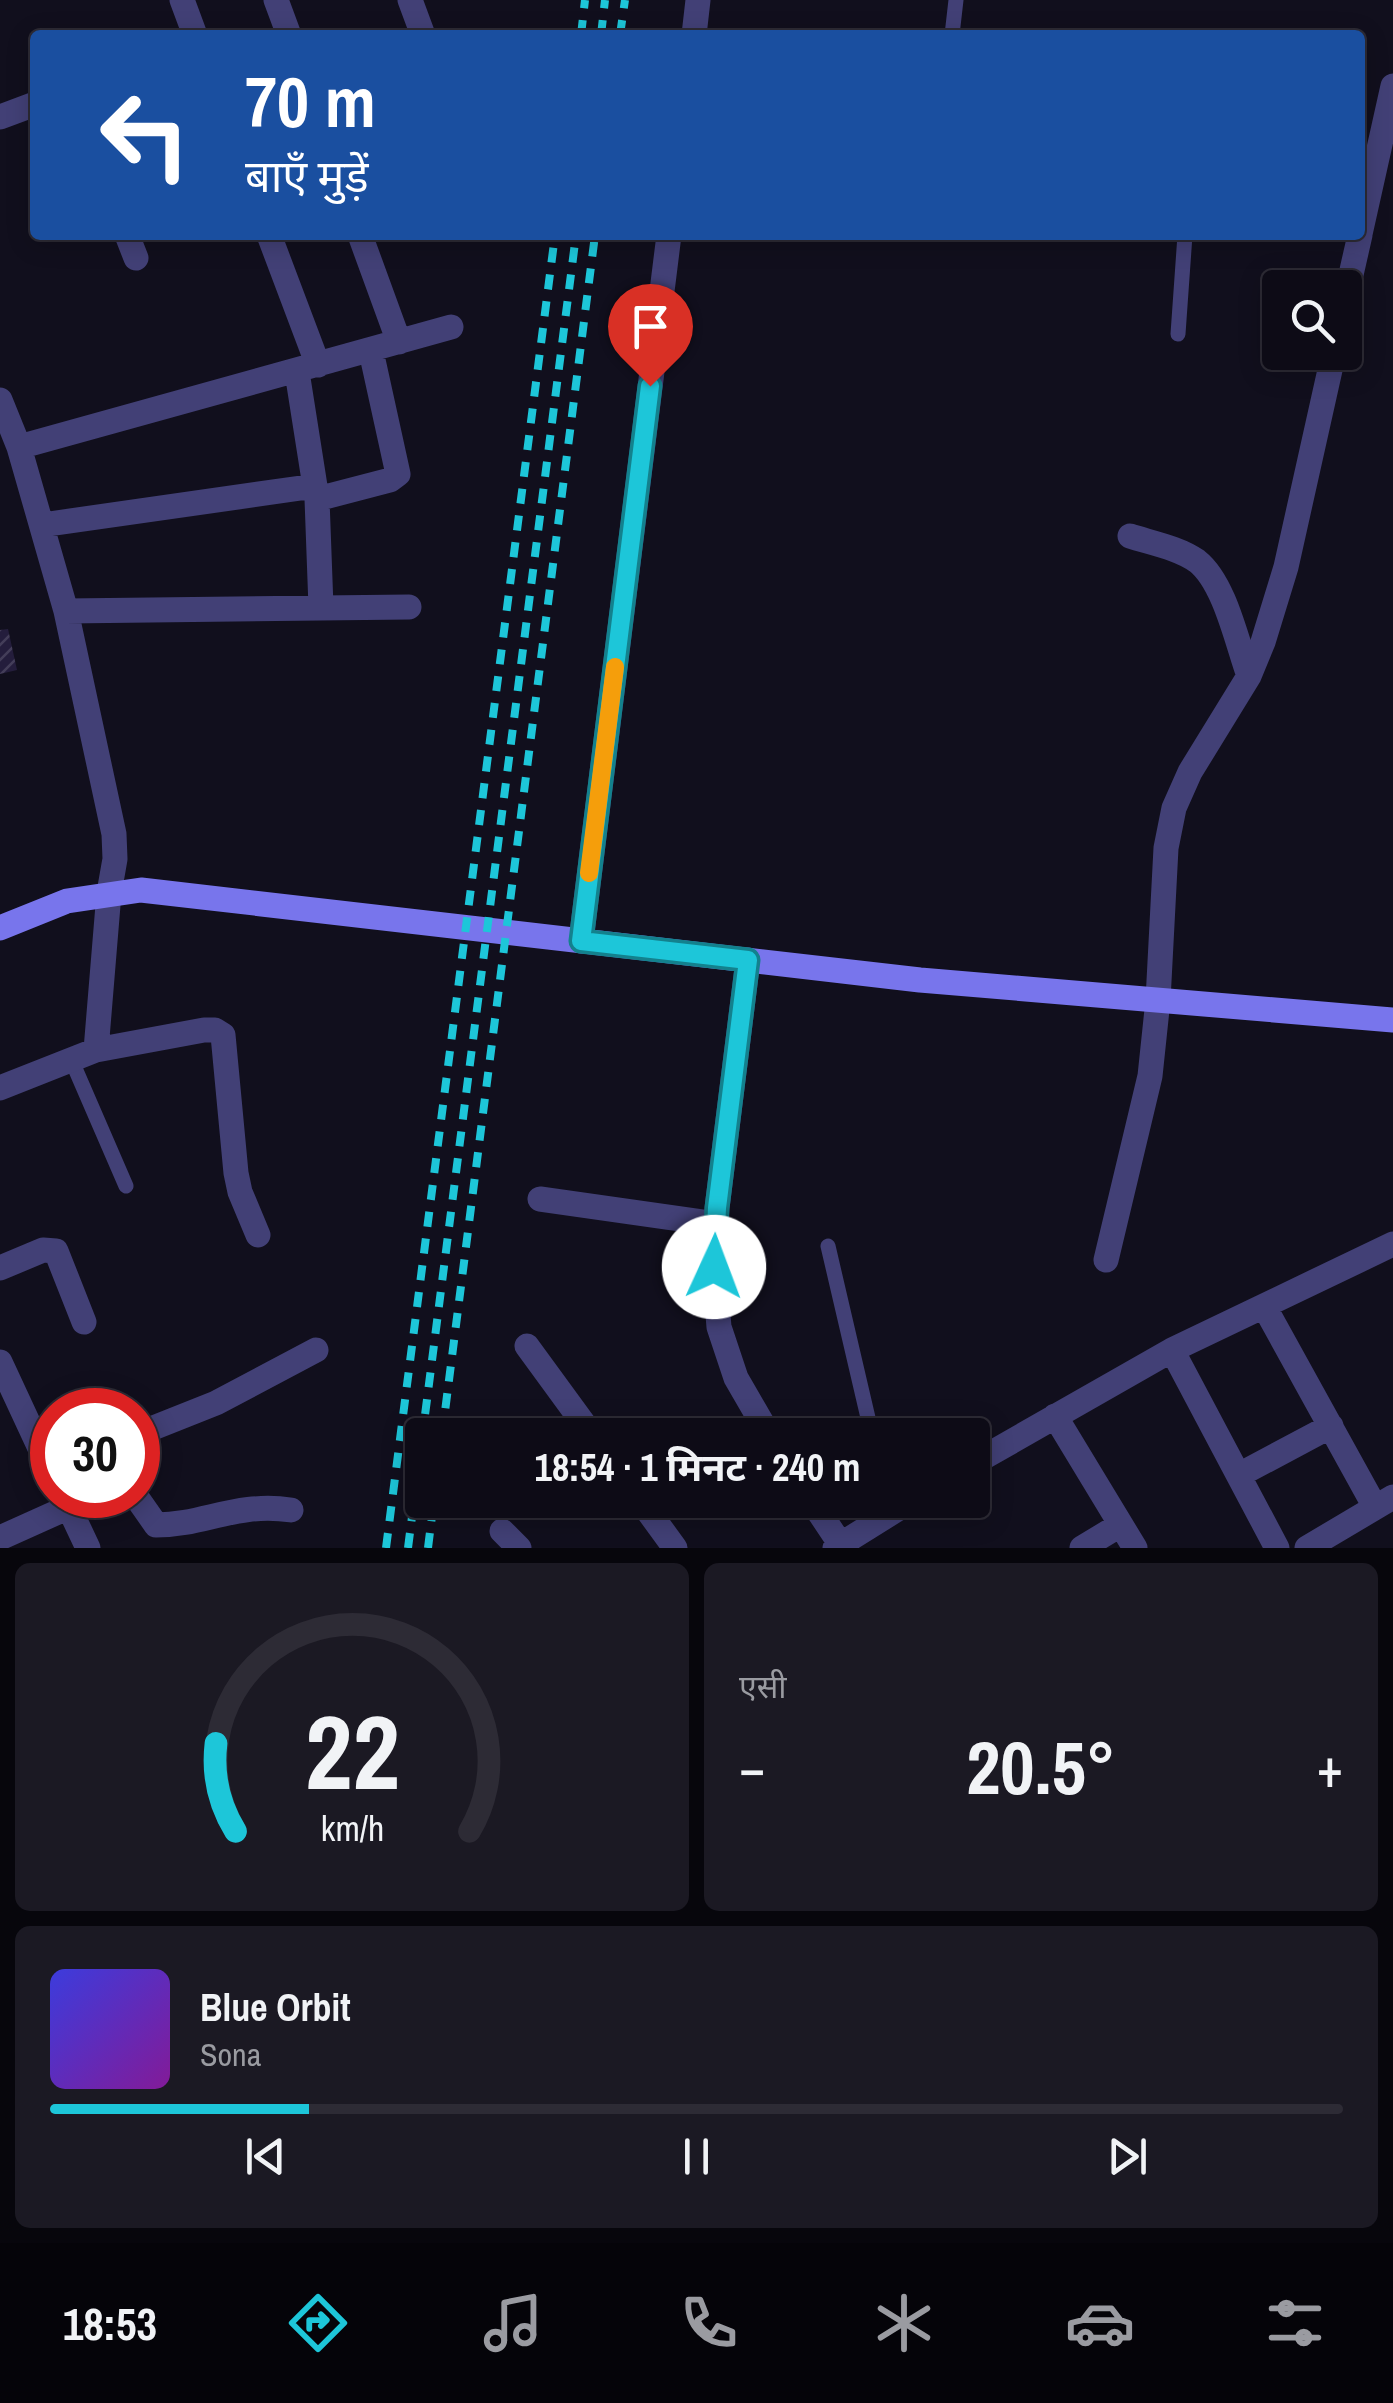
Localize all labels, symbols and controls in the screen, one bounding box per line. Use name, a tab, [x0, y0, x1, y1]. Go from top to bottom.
text: 70 m	[245, 55, 376, 149]
icon: left	[80, 70, 210, 200]
text: बाएँ मुड़ें	[245, 145, 368, 206]
map controls	[1262, 270, 1362, 370]
button: search	[1262, 270, 1362, 370]
pin	[608, 284, 693, 387]
icon: arrive	[623, 299, 678, 354]
position arrow	[662, 1215, 766, 1319]
speed limit sign: 30	[30, 1388, 160, 1518]
text: 18:54 · 1 मिनट · 240 m	[535, 1442, 860, 1493]
text: एसी	[739, 1665, 787, 1708]
text: 22	[305, 1681, 399, 1821]
text: 20.5°	[966, 1716, 1116, 1817]
text: −	[739, 1730, 765, 1804]
text: +	[1317, 1730, 1343, 1804]
text: km/h	[320, 1804, 384, 1852]
text: Blue Orbit	[200, 1982, 351, 2033]
text: Sona	[200, 2033, 261, 2076]
icon: previous	[238, 2129, 293, 2184]
icon: pause	[669, 2129, 724, 2184]
icon: next	[1100, 2129, 1155, 2184]
icon: directions	[283, 2288, 353, 2358]
icon: music	[478, 2288, 548, 2358]
icon: phone	[674, 2288, 744, 2358]
icon: climate	[869, 2288, 939, 2358]
icon: car	[1065, 2288, 1135, 2358]
icon: filters	[1260, 2288, 1330, 2358]
text: 18:53	[63, 2293, 157, 2354]

